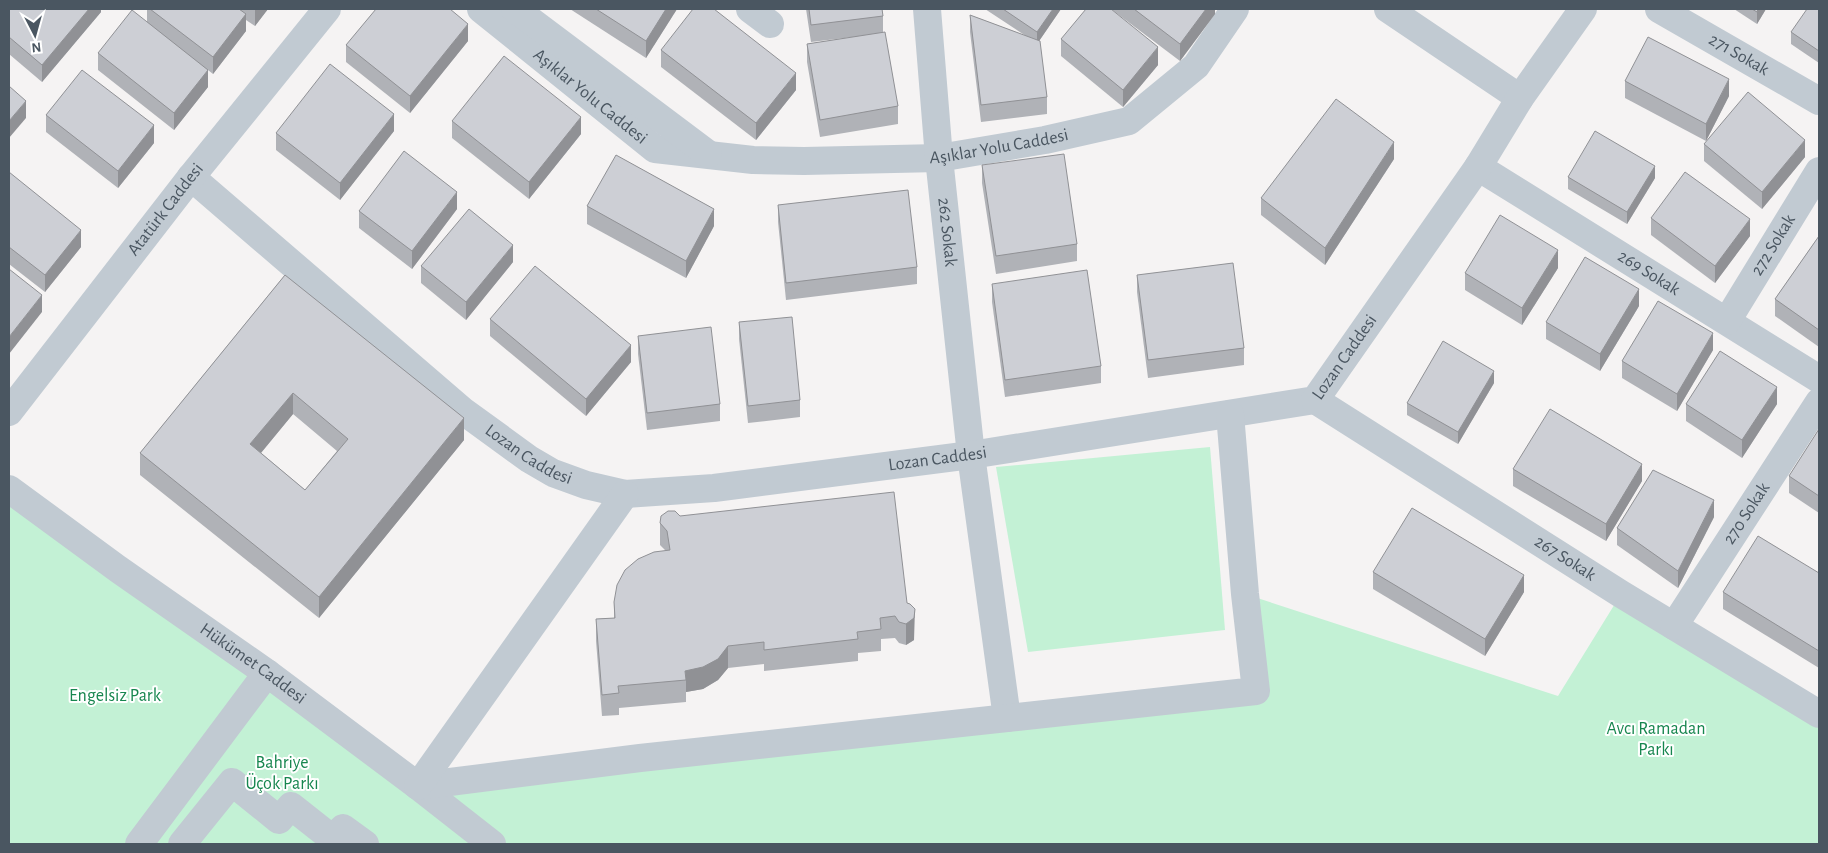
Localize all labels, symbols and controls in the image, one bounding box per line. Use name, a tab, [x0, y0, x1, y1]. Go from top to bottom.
north arrow	[10, 10, 60, 60]
street label: 271 Sokak	[1706, 31, 1773, 80]
text: N	[31, 39, 42, 54]
street label: Aşıklar Yolu Caddesi	[530, 46, 650, 148]
street label: Aşıklar Yolu Caddesi	[930, 126, 1070, 167]
street label: Atatürk Caddesi	[124, 160, 207, 259]
street label: 262 Sokak	[934, 197, 960, 268]
street label: 272 Sokak	[1748, 211, 1799, 279]
street label: 269 Sokak	[1614, 247, 1684, 300]
street label: Lozan Caddesi	[1309, 312, 1381, 403]
street label: Lozan Caddesi	[482, 421, 574, 488]
street label: Lozan Caddesi	[887, 444, 988, 475]
street label: 270 Sokak	[1720, 479, 1774, 548]
street label: 267 Sokak	[1531, 533, 1599, 585]
street label: Hükümet Caddesi	[196, 620, 309, 708]
park label: Engelsiz Park	[69, 687, 162, 705]
park label: Avcı Ramadan Parkı	[1607, 720, 1705, 759]
park label: Bahriye Üçok Parkı	[245, 754, 319, 793]

